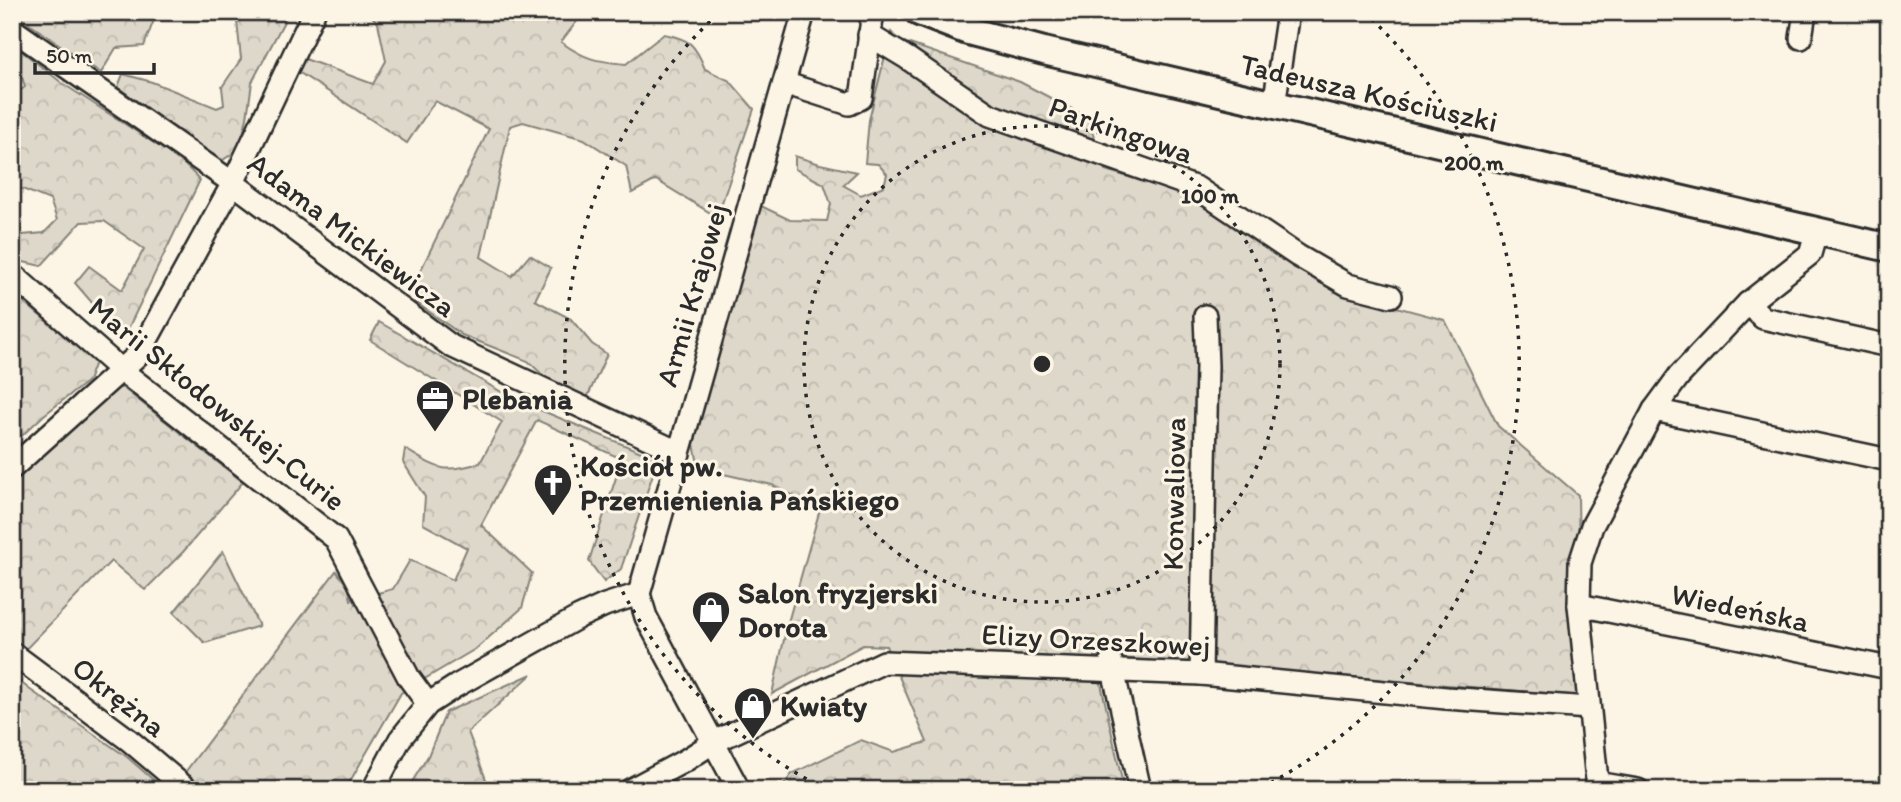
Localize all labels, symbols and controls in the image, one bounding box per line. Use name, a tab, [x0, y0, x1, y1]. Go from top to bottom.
scale bar	[35, 32, 154, 76]
text: 50 m	[46, 43, 93, 68]
street label: Tadeusza Kościuszki	[1237, 45, 1501, 140]
street label: Parkingowa	[1044, 88, 1199, 172]
street label: Adama Mickiewicza	[241, 144, 464, 325]
text: 200 m	[1444, 150, 1504, 175]
text: 100 m	[1181, 183, 1239, 208]
street label: Armii Krajowej	[648, 199, 735, 391]
street label: Marii Skłodowskiej-Curie	[81, 288, 353, 519]
centre of rings	[1030, 352, 1054, 376]
office icon: Plebania	[414, 378, 456, 433]
place label: Plebania	[462, 380, 573, 417]
street label: Konwaliowa	[1154, 417, 1193, 571]
place label: Kościół pw. Przemienienia Pańskiego	[580, 447, 899, 518]
church icon: Kościół pw. Przemienienia Pańskiego	[532, 462, 574, 517]
place label: Salon fryzjerski Dorota	[738, 574, 938, 645]
street label: Wiedeńska	[1668, 575, 1813, 640]
shop icon: Salon fryzjerski Dorota	[690, 589, 732, 644]
street label: Elizy Orzeszkowej	[981, 615, 1211, 664]
street label: Okrężna	[65, 648, 174, 745]
shop icon: Kwiaty	[732, 685, 774, 740]
place label: Kwiaty	[780, 687, 868, 724]

